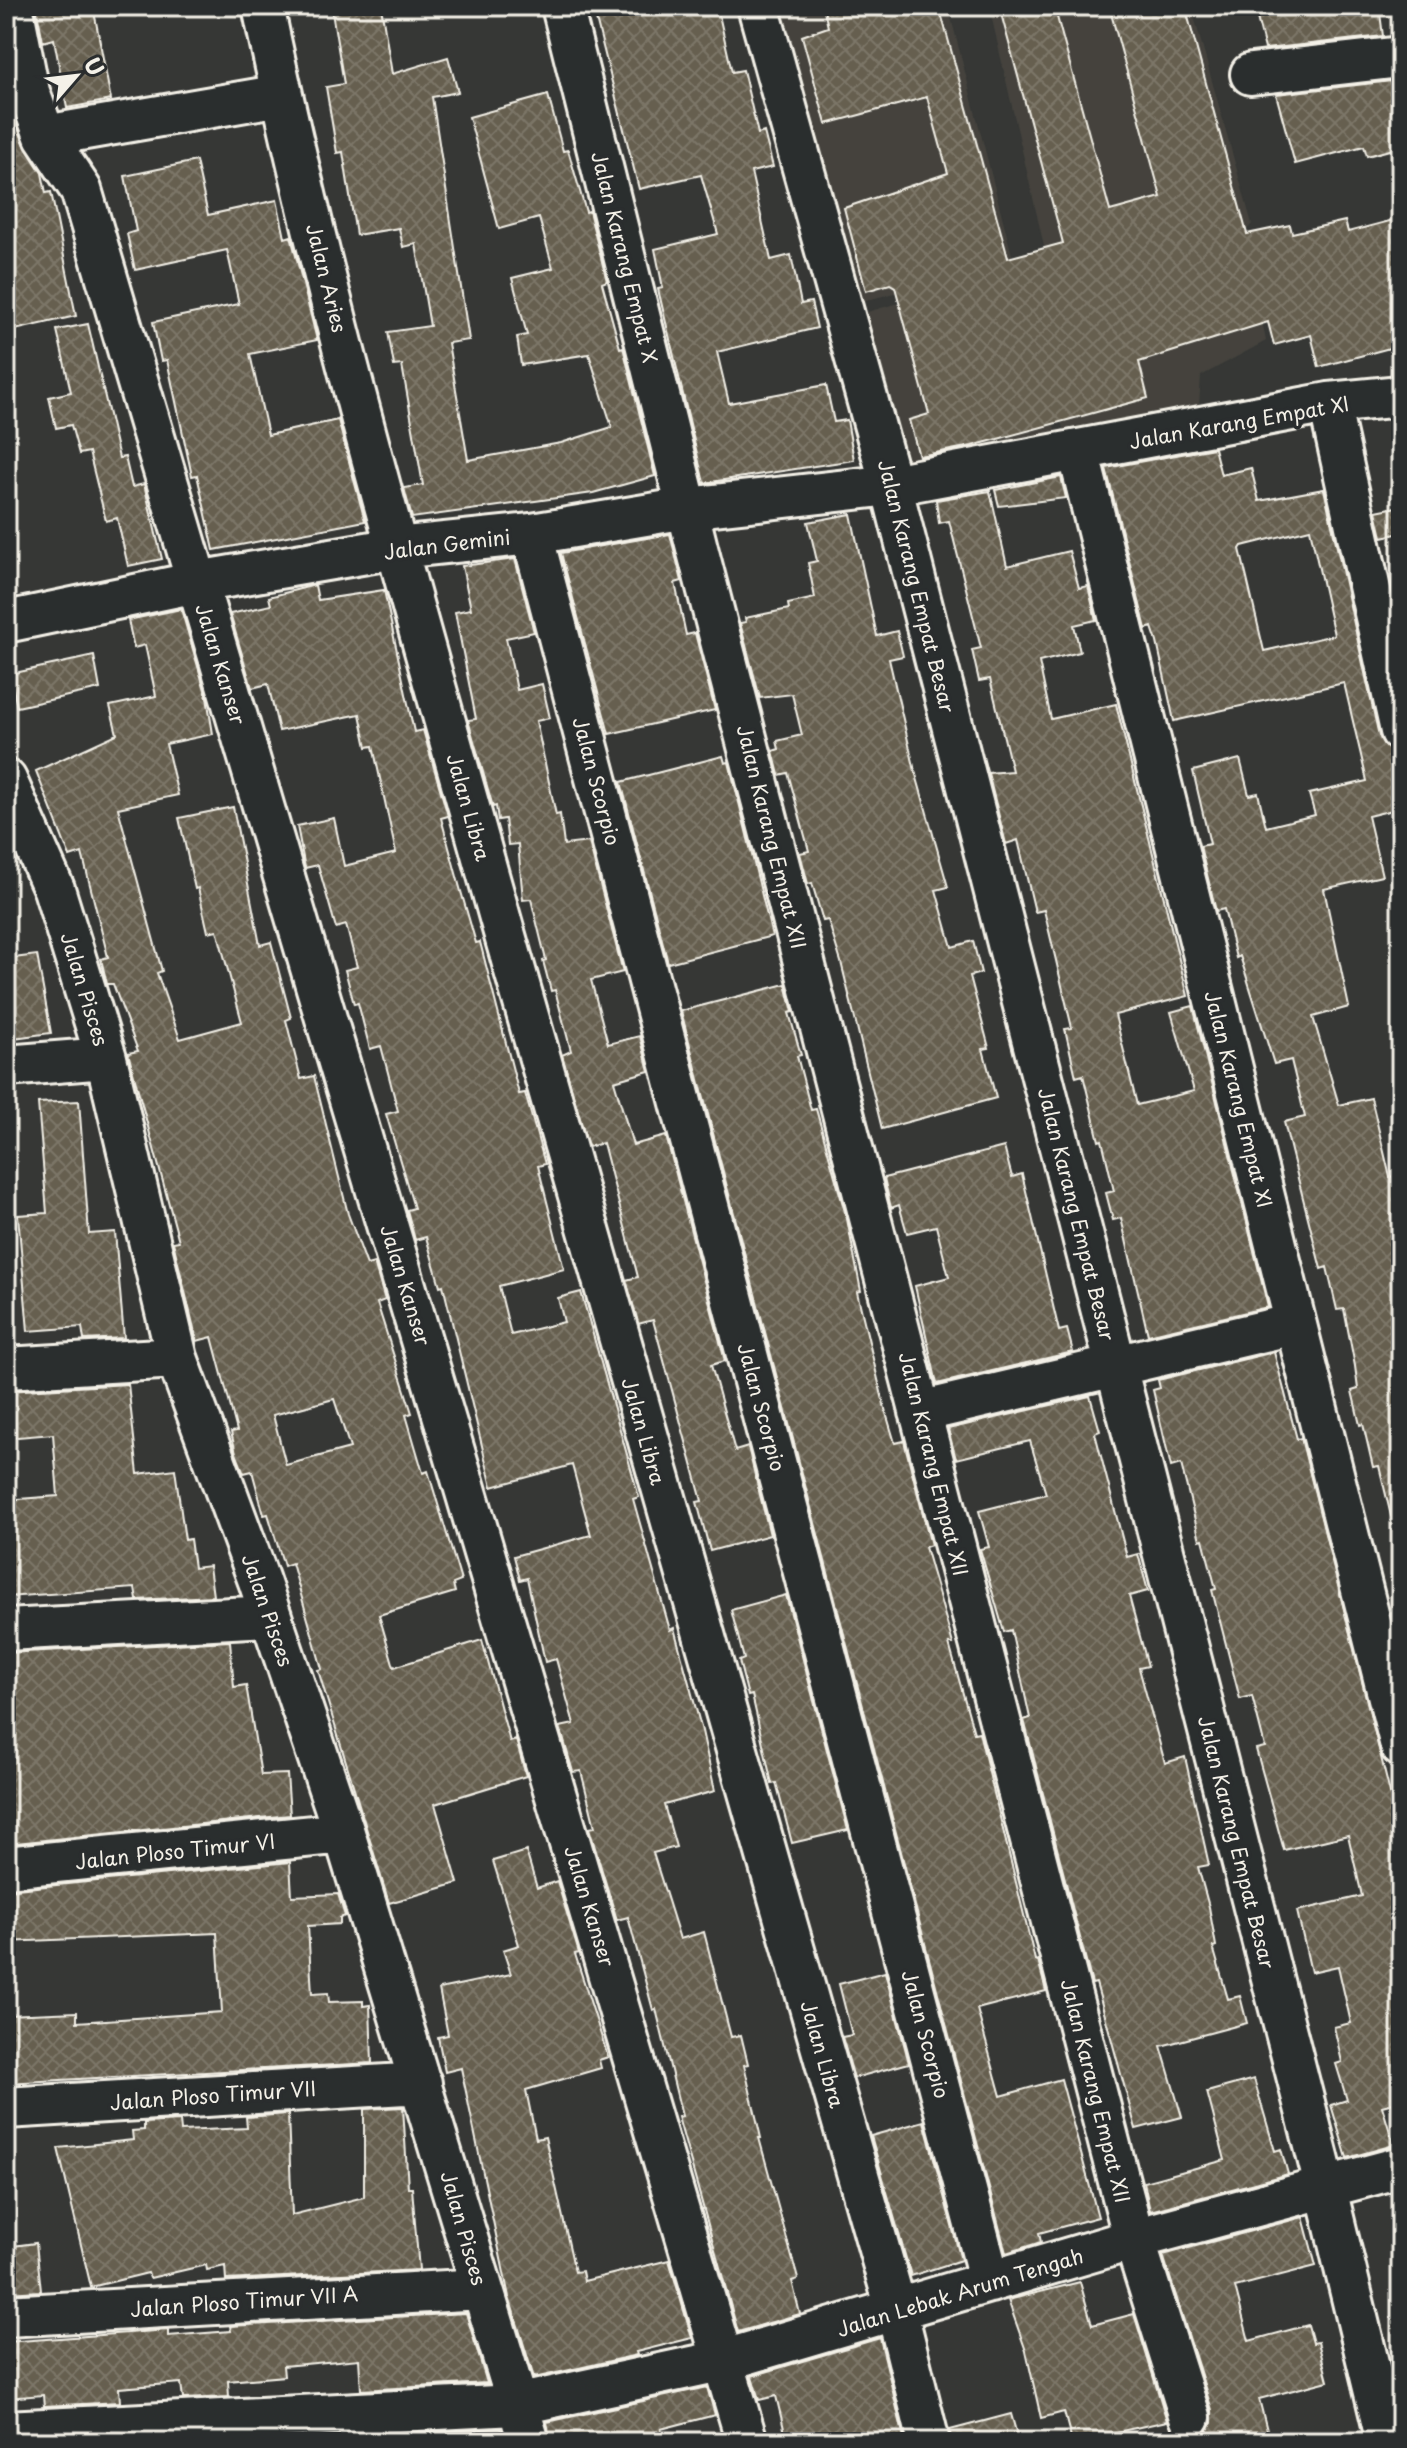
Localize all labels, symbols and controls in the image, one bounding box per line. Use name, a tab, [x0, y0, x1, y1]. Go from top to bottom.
north arrow	[36, 36, 116, 116]
text: U	[76, 51, 113, 81]
street label: Jalan Karang Empat X	[584, 148, 666, 366]
street label: Jalan Aries	[299, 220, 355, 336]
street label: Jalan Karang Empat XI	[1127, 388, 1351, 456]
street label: Jalan Karang Empat Besar	[871, 456, 963, 716]
street label: Jalan Gemini	[382, 521, 512, 567]
street label: Jalan Kanser	[188, 600, 254, 729]
street label: Jalan Scorpio	[565, 714, 629, 848]
street label: Jalan Karang Empat XII	[730, 722, 814, 952]
street label: Jalan Libra	[439, 750, 499, 864]
street label: Jalan Pisces	[54, 929, 116, 1049]
street label: Jalan Karang Empat XI	[1198, 987, 1280, 1211]
street label: Jalan Karang Empat Besar	[1031, 1084, 1123, 1344]
street label: Jalan Kanser	[373, 1221, 439, 1350]
street label: Jalan Scorpio	[730, 1340, 794, 1474]
street label: Jalan Karang Empat XII	[892, 1349, 976, 1579]
street label: Jalan Libra	[614, 1374, 674, 1488]
street label: Jalan Pisces	[235, 1550, 301, 1670]
street label: Jalan Karang Empat Besar	[1191, 1712, 1283, 1972]
street label: Jalan Ploso Timur VI	[74, 1826, 276, 1876]
street label: Jalan Kanser	[557, 1842, 623, 1971]
street label: Jalan Scorpio	[894, 1967, 958, 2101]
street label: Jalan Karang Empat XII	[1054, 1976, 1138, 2206]
street label: Jalan Libra	[793, 1997, 853, 2111]
street label: Jalan Ploso Timur VII	[109, 2073, 317, 2117]
street label: Jalan Pisces	[433, 2167, 495, 2289]
street label: Jalan Lebak Arum Tengah	[833, 2240, 1087, 2344]
street label: Jalan Ploso Timur VII A	[129, 2278, 359, 2324]

